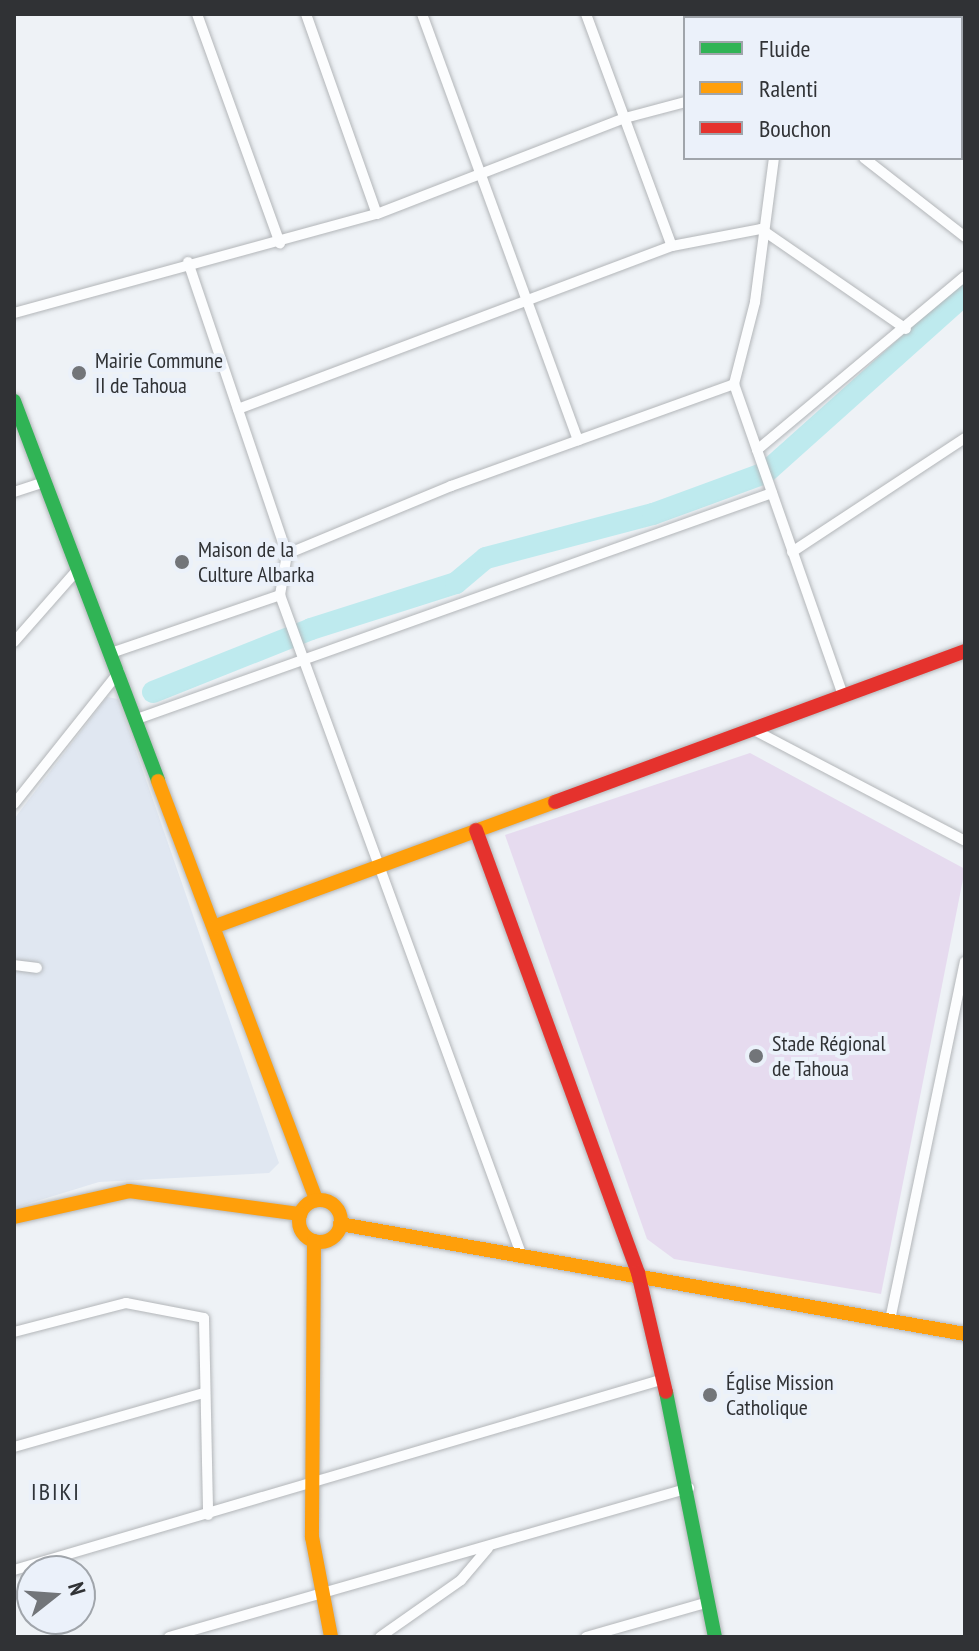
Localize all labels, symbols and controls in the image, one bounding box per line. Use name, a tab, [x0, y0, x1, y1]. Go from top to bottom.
legend	[683, 16, 963, 160]
text: Fluide	[759, 33, 810, 64]
text: Ralenti	[759, 73, 818, 104]
text: Bouchon	[759, 113, 831, 144]
place label: Mairie Commune II de Tahoua	[95, 347, 223, 398]
marker: Mairie Commune II de Tahoua	[70, 364, 88, 382]
place label: Maison de la Culture Albarka	[198, 536, 315, 588]
marker: Maison de la Culture Albarka	[173, 553, 191, 571]
place label: Stade Régional de Tahoua	[772, 1030, 886, 1082]
marker: Stade Régional de Tahoua	[747, 1047, 765, 1065]
place label: Église Mission Catholique	[726, 1369, 834, 1420]
marker: Église Mission Catholique	[701, 1386, 719, 1404]
district label: IBIKI	[31, 1478, 81, 1506]
north arrow	[16, 1555, 96, 1635]
text: N	[62, 1579, 92, 1598]

